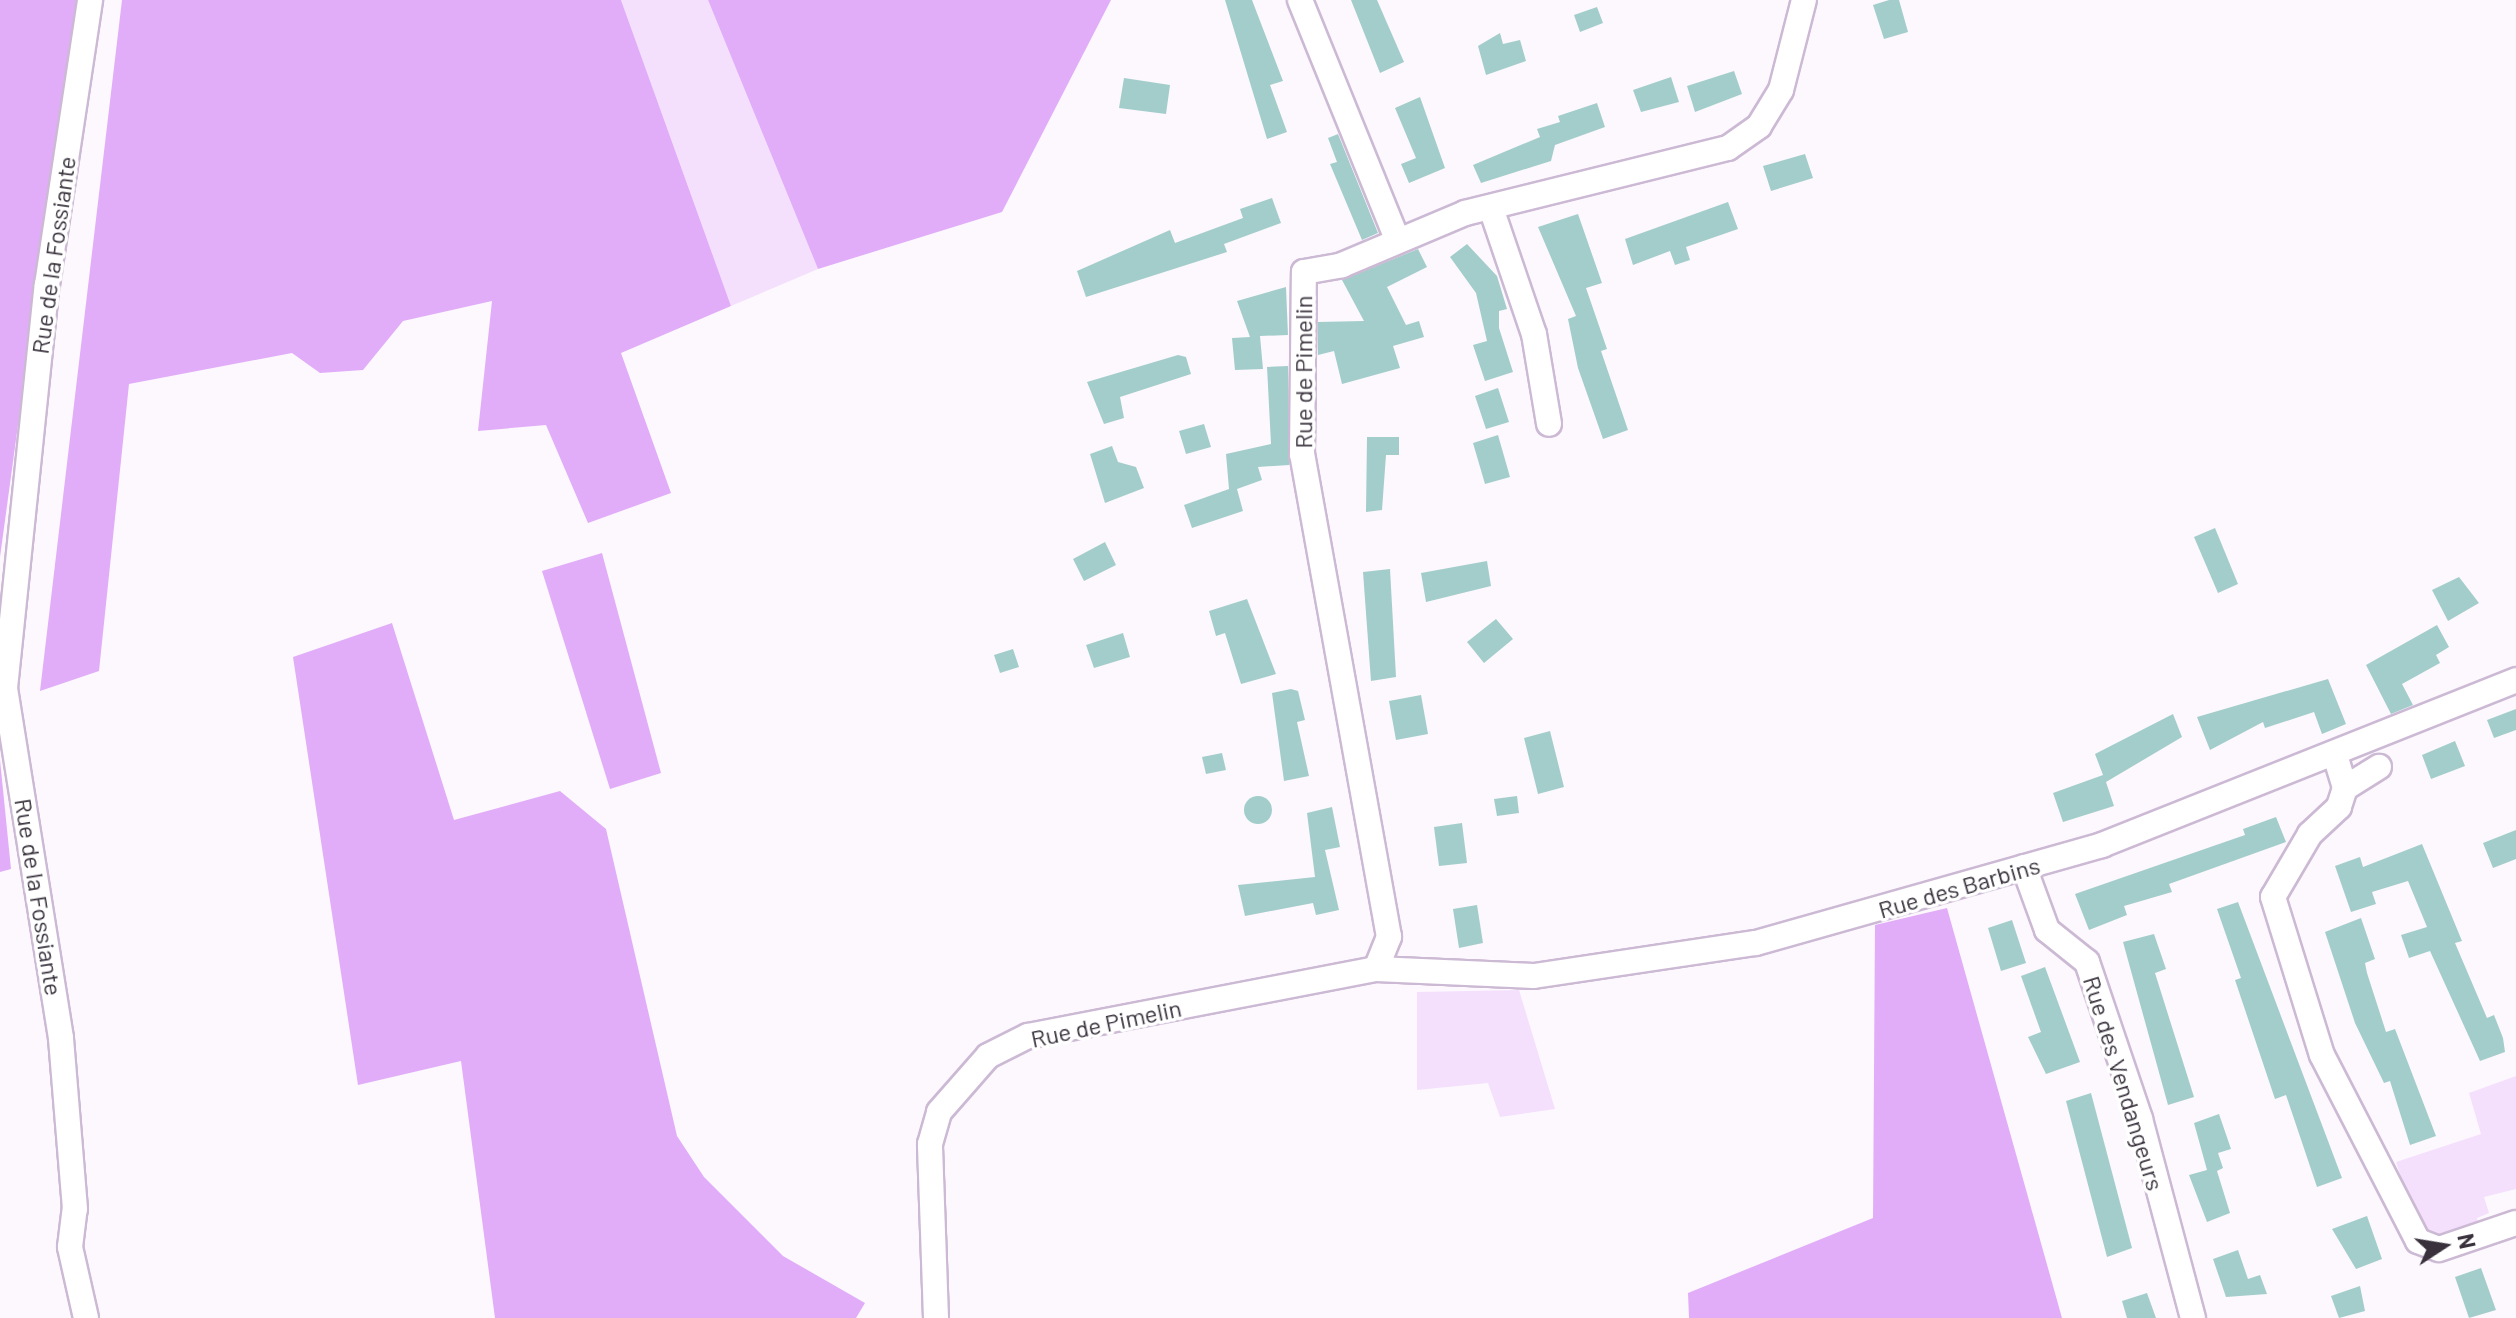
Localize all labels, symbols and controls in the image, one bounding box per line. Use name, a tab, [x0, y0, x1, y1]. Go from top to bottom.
street label: Rue de la Fossiante	[25, 154, 81, 356]
street label: Rue de Pimelin	[1289, 295, 1317, 449]
street label: Rue de la Fossiante	[9, 796, 69, 998]
street label: Rue des Barbins	[1875, 850, 2043, 924]
street label: Rue des Vendangeurs	[2078, 972, 2170, 1194]
street label: Rue de Pimelin	[1028, 993, 1184, 1053]
north arrow	[2404, 1206, 2484, 1286]
text: N	[2453, 1231, 2482, 1251]

